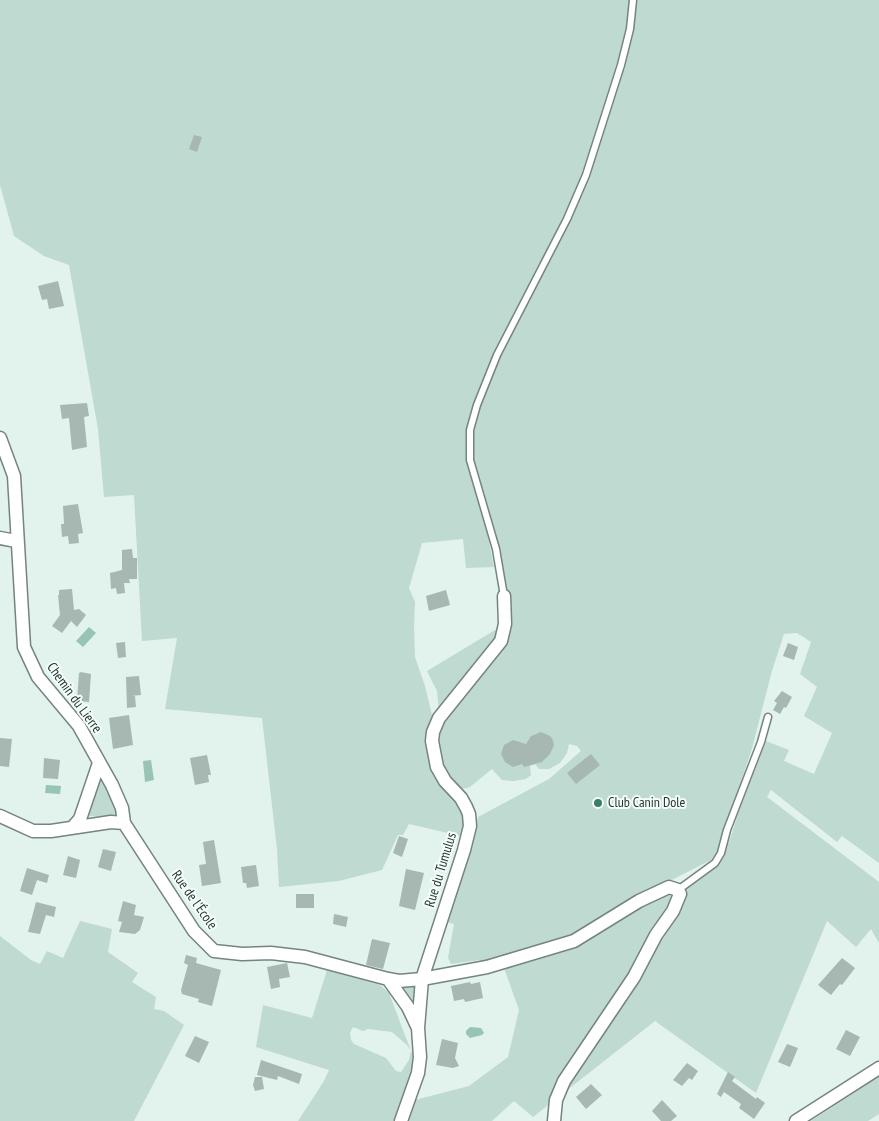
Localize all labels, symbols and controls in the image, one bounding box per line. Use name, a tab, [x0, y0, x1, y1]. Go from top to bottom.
street label: Chemin du Lierre	[43, 660, 105, 736]
place label: Club Canin Dole	[608, 795, 685, 811]
marker: Club Canin Dole	[592, 797, 604, 809]
street label: Rue du Tumulus	[422, 831, 460, 909]
street label: Rue de l'École	[168, 867, 220, 933]

